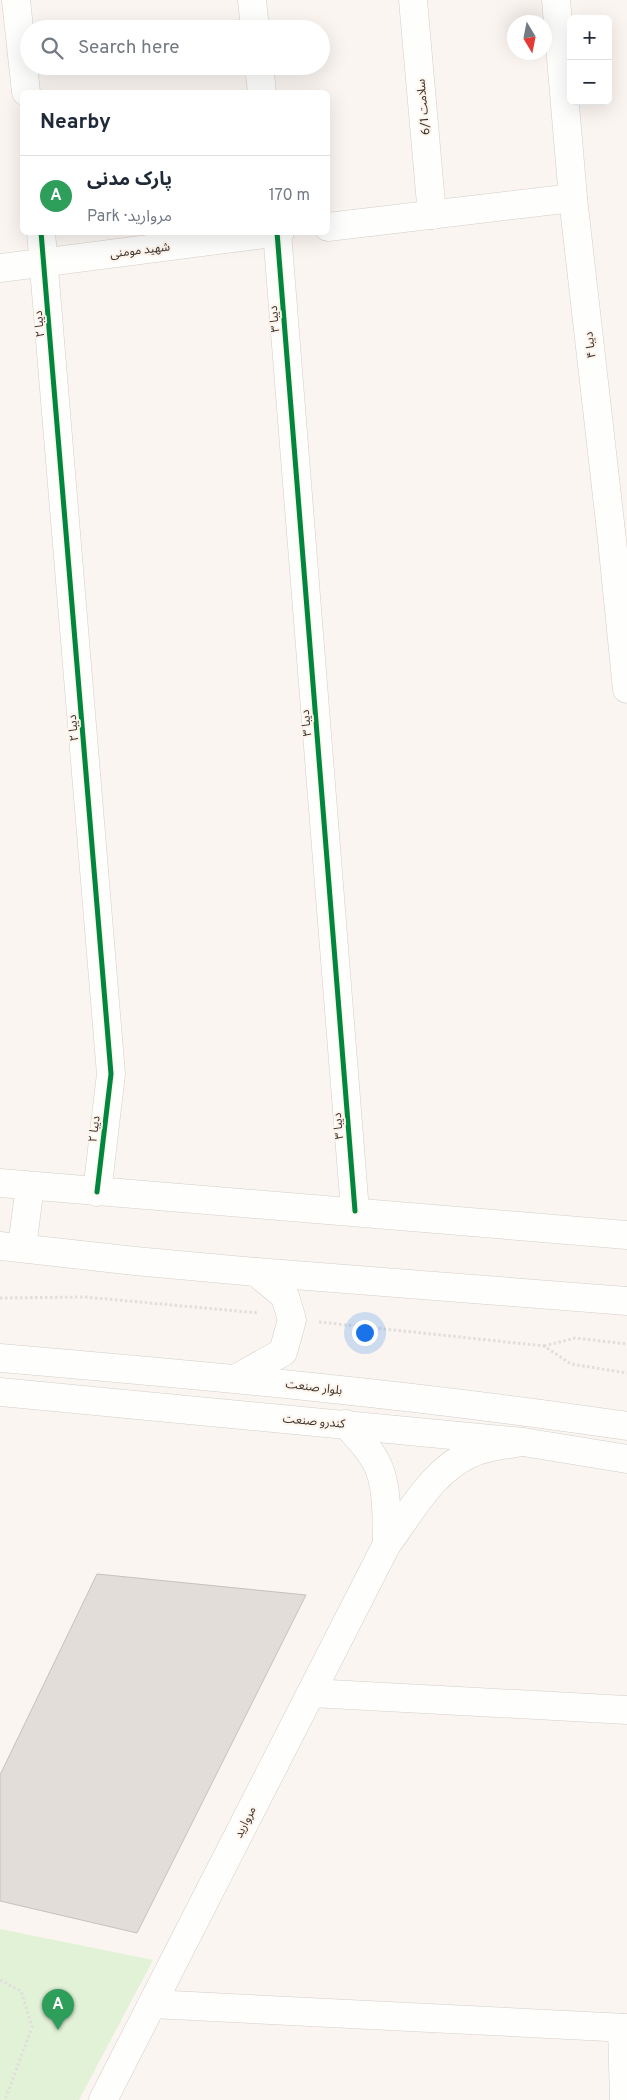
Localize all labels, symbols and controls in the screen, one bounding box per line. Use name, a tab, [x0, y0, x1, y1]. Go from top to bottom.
north arrow	[507, 15, 552, 60]
map controls	[567, 15, 612, 105]
button: +	[567, 15, 612, 60]
search box	[20, 20, 330, 75]
icon: search	[38, 34, 66, 62]
text: Search here	[78, 36, 180, 60]
button: −	[567, 60, 612, 105]
street label: سلامت 6/1	[414, 78, 434, 136]
text: Nearby	[40, 109, 111, 136]
text: پارک مدنی	[87, 168, 172, 192]
text: A	[50, 186, 62, 206]
text: 170 m	[269, 186, 310, 206]
text: Park · مروارید	[87, 207, 172, 227]
street label: شهید مومنی	[109, 239, 171, 263]
street label: دیبا ۳	[266, 305, 284, 333]
street label: دیبا ۲	[31, 310, 49, 338]
street label: دیبا ۴	[581, 330, 601, 359]
street label: دیبا ۳	[298, 709, 316, 737]
street label: دیبا ۲	[65, 714, 83, 742]
street label: دیبا ۳	[330, 1112, 348, 1140]
street label: دیبا ۲	[85, 1115, 105, 1143]
your location	[352, 1320, 378, 1346]
street label: بلوار صنعت	[285, 1377, 343, 1399]
street label: کندرو صنعت	[282, 1411, 347, 1433]
street label: مروارید	[231, 1804, 261, 1841]
pin: A	[42, 1989, 74, 2030]

